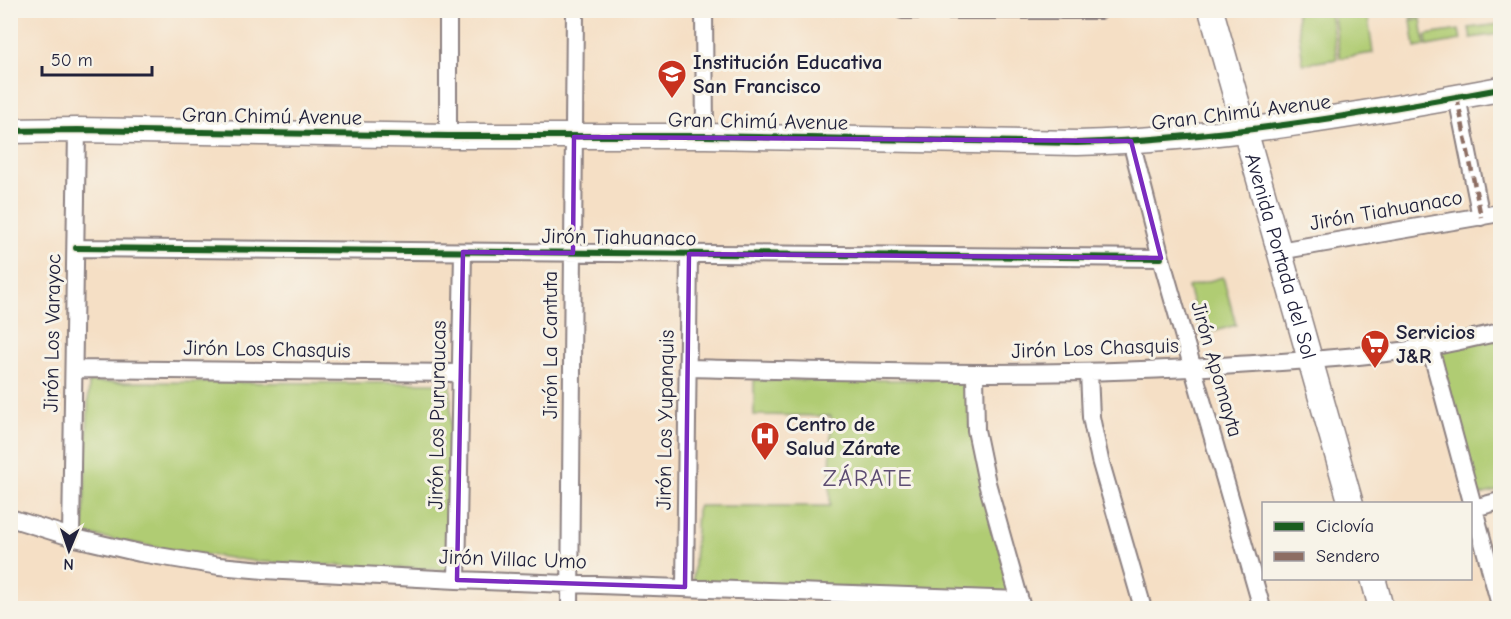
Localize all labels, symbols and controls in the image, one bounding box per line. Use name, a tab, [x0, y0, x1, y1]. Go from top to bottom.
scale bar	[42, 39, 152, 77]
text: 50 m	[51, 50, 93, 71]
place label: Institución Educativa San Francisco	[693, 50, 882, 98]
school or university icon: Institución Educativa San Francisco	[656, 58, 688, 100]
street label: Gran Chimú Avenue	[1150, 89, 1332, 135]
street label: Gran Chimú Avenue	[182, 102, 362, 130]
street label: Gran Chimú Avenue	[668, 107, 848, 135]
street label: Avenida Portada del Sol	[1240, 151, 1321, 362]
street label: Jirón Tiahuanaco	[1308, 185, 1464, 235]
street label: Jirón Tiahuanaco	[541, 224, 697, 250]
street label: Jirón Los Varayoc	[39, 253, 65, 413]
street label: Jirón La Cantuta	[538, 271, 562, 419]
street label: Jirón Apomayta	[1186, 298, 1248, 440]
street label: Jirón Los Pururaucas	[423, 320, 451, 510]
place label: Servicios J&R	[1396, 320, 1475, 368]
supermarket icon: Servicios J&R	[1359, 328, 1391, 370]
street label: Jirón Los Yupanquis	[651, 330, 679, 510]
street label: Jirón Los Chasquis	[1011, 333, 1179, 363]
street label: Jirón Los Chasquis	[183, 336, 351, 362]
place label: Centro de Salud Zárate	[786, 412, 900, 460]
hospital icon: Centro de Salud Zárate	[749, 420, 781, 462]
district label: ZÁRATE	[823, 464, 913, 492]
legend	[1262, 502, 1472, 580]
text: Ciclovía	[1316, 516, 1374, 537]
north arrow	[39, 520, 99, 580]
street label: Jirón Villac Umo	[439, 544, 587, 574]
text: Sendero	[1316, 546, 1380, 567]
text: N	[63, 555, 74, 573]

